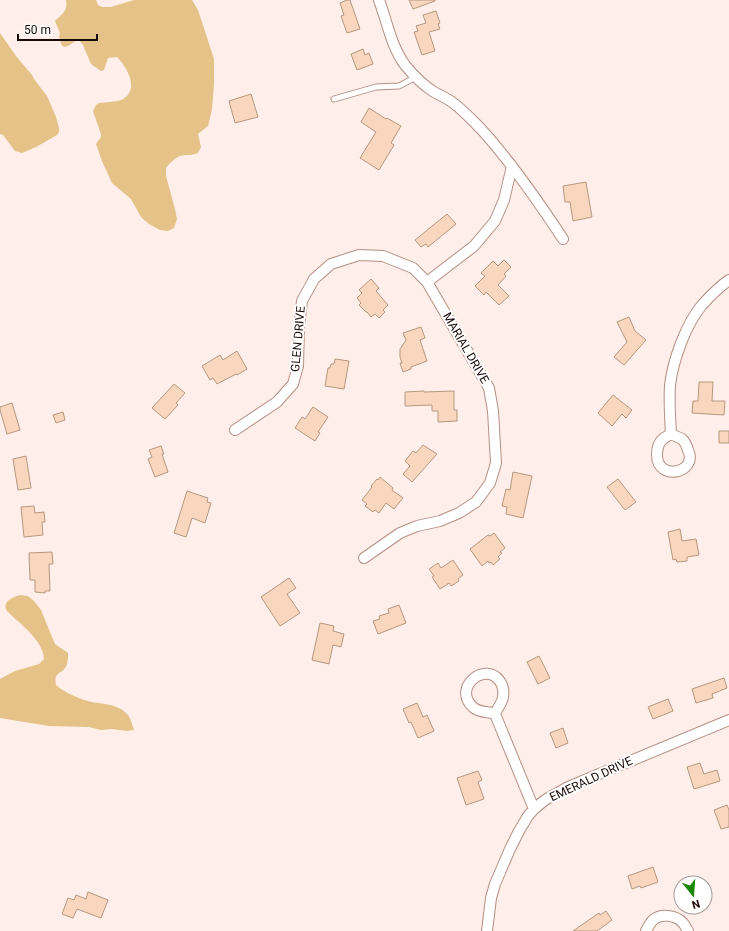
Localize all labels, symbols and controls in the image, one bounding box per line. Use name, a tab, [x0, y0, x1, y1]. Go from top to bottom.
scale bar	[18, 16, 97, 42]
text: 50 m	[24, 23, 51, 37]
street label: GLEN DRIVE	[288, 305, 308, 372]
street label: MARIAL DRIVE	[440, 310, 492, 386]
street label: EMERALD DRIVE	[547, 754, 635, 804]
north arrow	[673, 875, 713, 915]
text: N	[690, 897, 701, 912]

